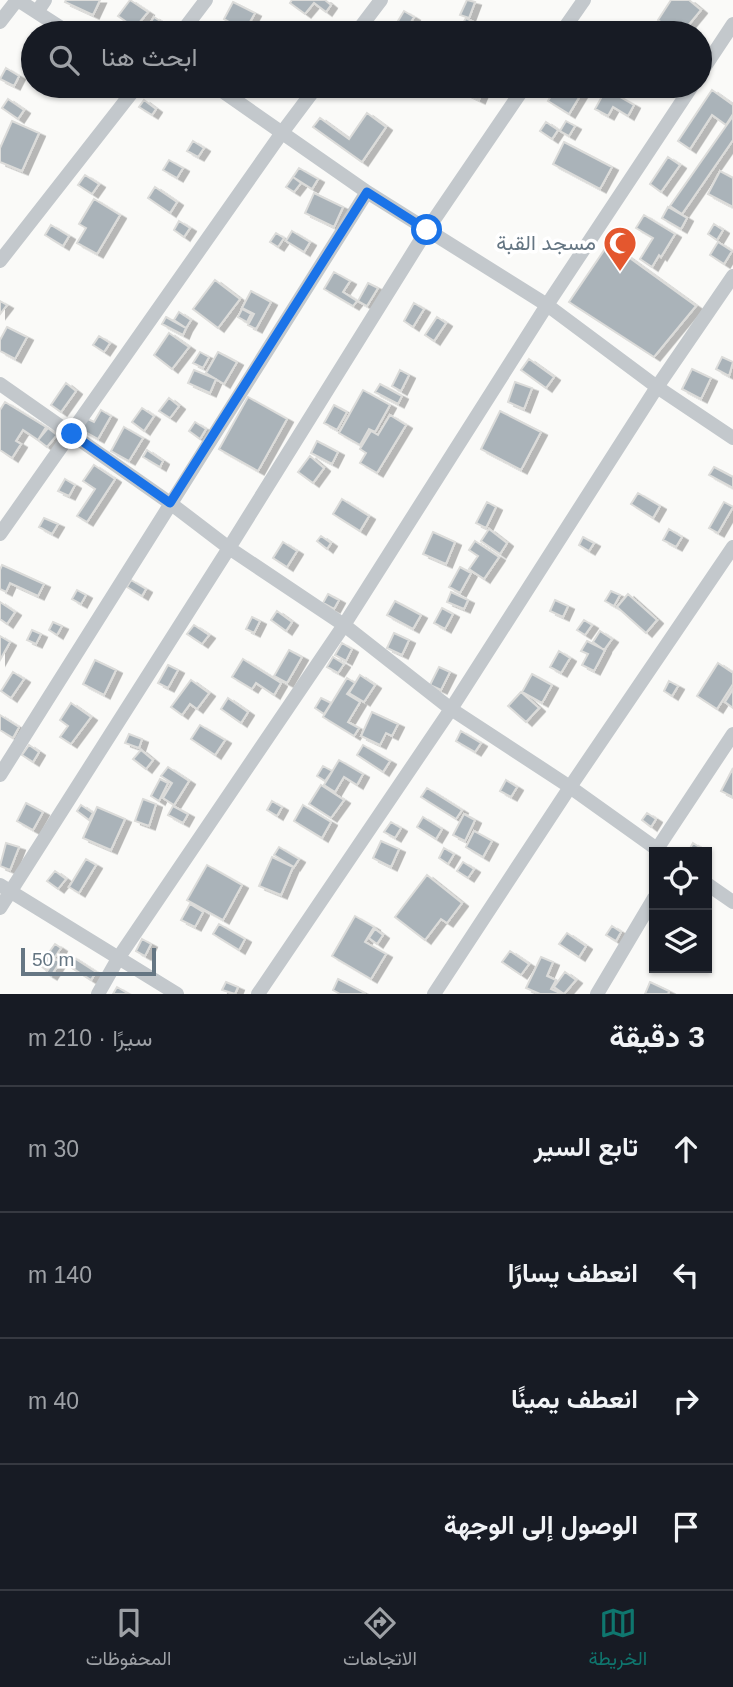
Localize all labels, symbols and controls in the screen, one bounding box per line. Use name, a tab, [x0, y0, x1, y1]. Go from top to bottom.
search box	[21, 21, 712, 98]
icon: search	[45, 41, 83, 79]
text: ابحث هنا	[101, 42, 197, 72]
route start	[411, 214, 442, 245]
mosque icon: مسجد القبة	[601, 224, 639, 273]
place label: مسجد القبة	[496, 231, 596, 255]
route end	[56, 418, 87, 449]
map controls	[649, 847, 712, 973]
button: locate	[649, 847, 712, 910]
button: layers	[649, 910, 712, 973]
scale bar	[21, 945, 156, 977]
text: 50 m	[32, 949, 74, 970]
text: 3 دقيقة	[609, 1020, 705, 1053]
text: سيرًا · 210 m	[28, 1025, 152, 1051]
icon: ahead	[667, 1130, 705, 1168]
text: تابع السير	[534, 1132, 638, 1162]
text: 30 m	[28, 1136, 79, 1162]
icon: left	[667, 1256, 705, 1294]
text: انعطف يسارًا	[508, 1258, 638, 1288]
text: 140 m	[28, 1262, 92, 1288]
icon: right	[667, 1382, 705, 1420]
text: انعطف يمينًا	[511, 1384, 638, 1414]
text: 40 m	[28, 1388, 79, 1414]
icon: arrive	[667, 1508, 705, 1546]
text: الوصول إلى الوجهة	[444, 1510, 638, 1540]
tab: المحفوظات	[86, 1604, 171, 1675]
tab: الاتجاهات	[343, 1604, 417, 1675]
tab: الخريطة	[588, 1604, 647, 1675]

